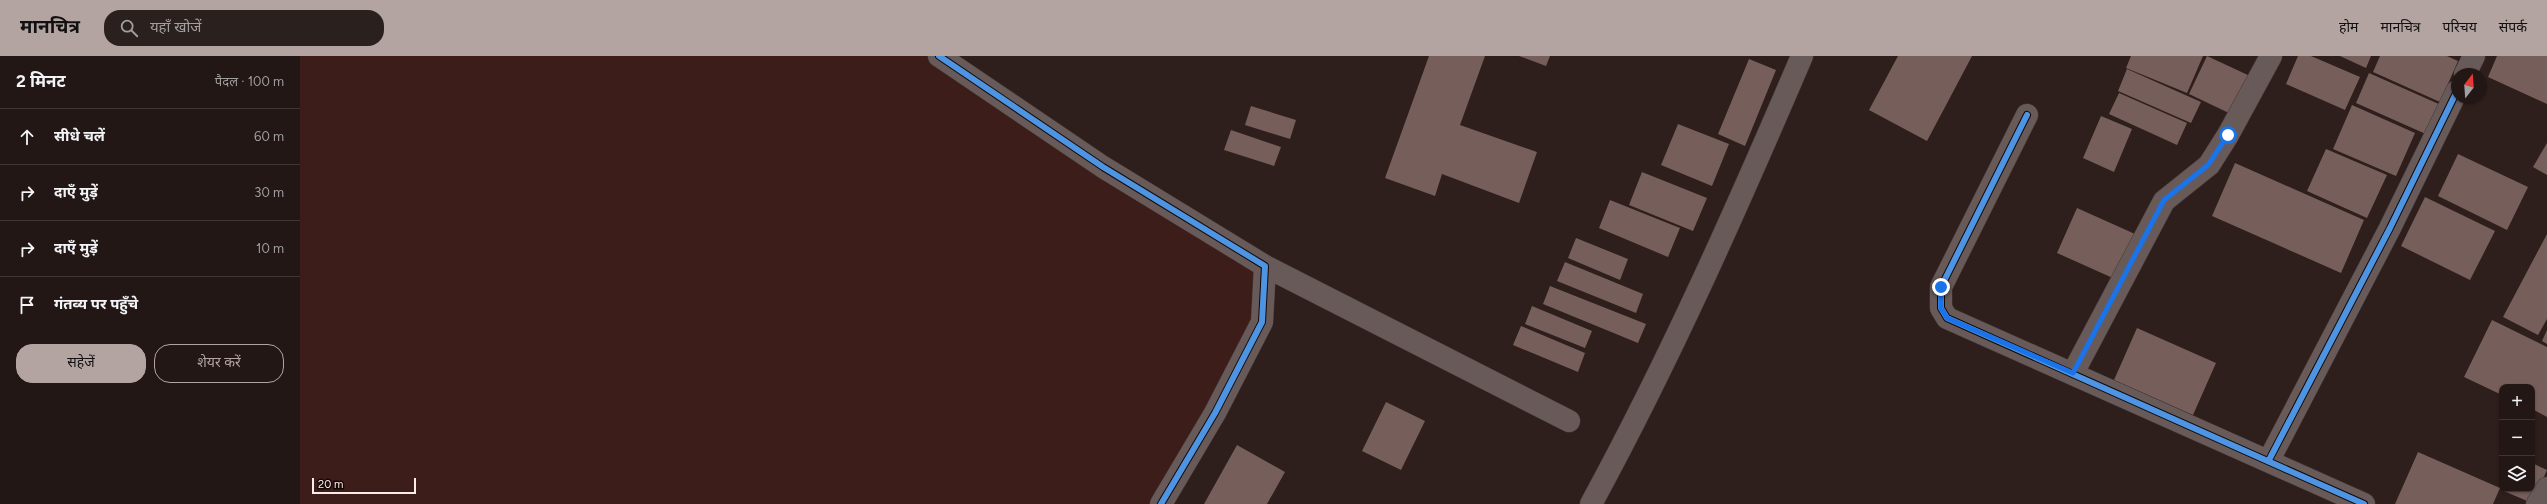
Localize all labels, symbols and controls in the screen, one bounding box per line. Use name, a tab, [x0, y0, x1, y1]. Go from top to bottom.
search box	[104, 10, 384, 46]
text: मानचित्र	[20, 15, 80, 38]
icon: search	[118, 17, 140, 39]
text: यहाँ खोजें	[150, 18, 201, 36]
text: होम	[2339, 19, 2358, 36]
text: मानचित्र	[2380, 19, 2421, 36]
text: परिचय	[2443, 19, 2477, 36]
text: संपर्क	[2499, 19, 2527, 36]
north arrow	[2451, 68, 2487, 104]
text: 2 मिनट	[16, 71, 66, 91]
text: पैदल · 100 m	[215, 74, 284, 89]
icon: ahead	[16, 126, 38, 148]
route start	[2219, 126, 2237, 144]
text: सीधे चलें	[54, 127, 105, 145]
text: 60 m	[254, 129, 284, 144]
icon: right	[16, 182, 38, 204]
text: दाएँ मुड़ें	[54, 183, 98, 201]
text: 30 m	[254, 185, 284, 200]
icon: right	[16, 238, 38, 260]
text: दाएँ मुड़ें	[54, 239, 98, 257]
text: 10 m	[256, 241, 284, 256]
route end	[1932, 278, 1950, 296]
icon: arrive	[16, 294, 38, 316]
text: गंतव्य पर पहुँचे	[54, 295, 138, 313]
button: सहेजें	[16, 344, 146, 383]
button: शेयर करें	[154, 344, 284, 383]
map controls	[2499, 384, 2535, 492]
button: +	[2499, 384, 2535, 420]
button: −	[2499, 420, 2535, 456]
button: layers	[2499, 456, 2535, 492]
scale bar	[312, 476, 416, 495]
text: 20 m	[318, 478, 343, 491]

